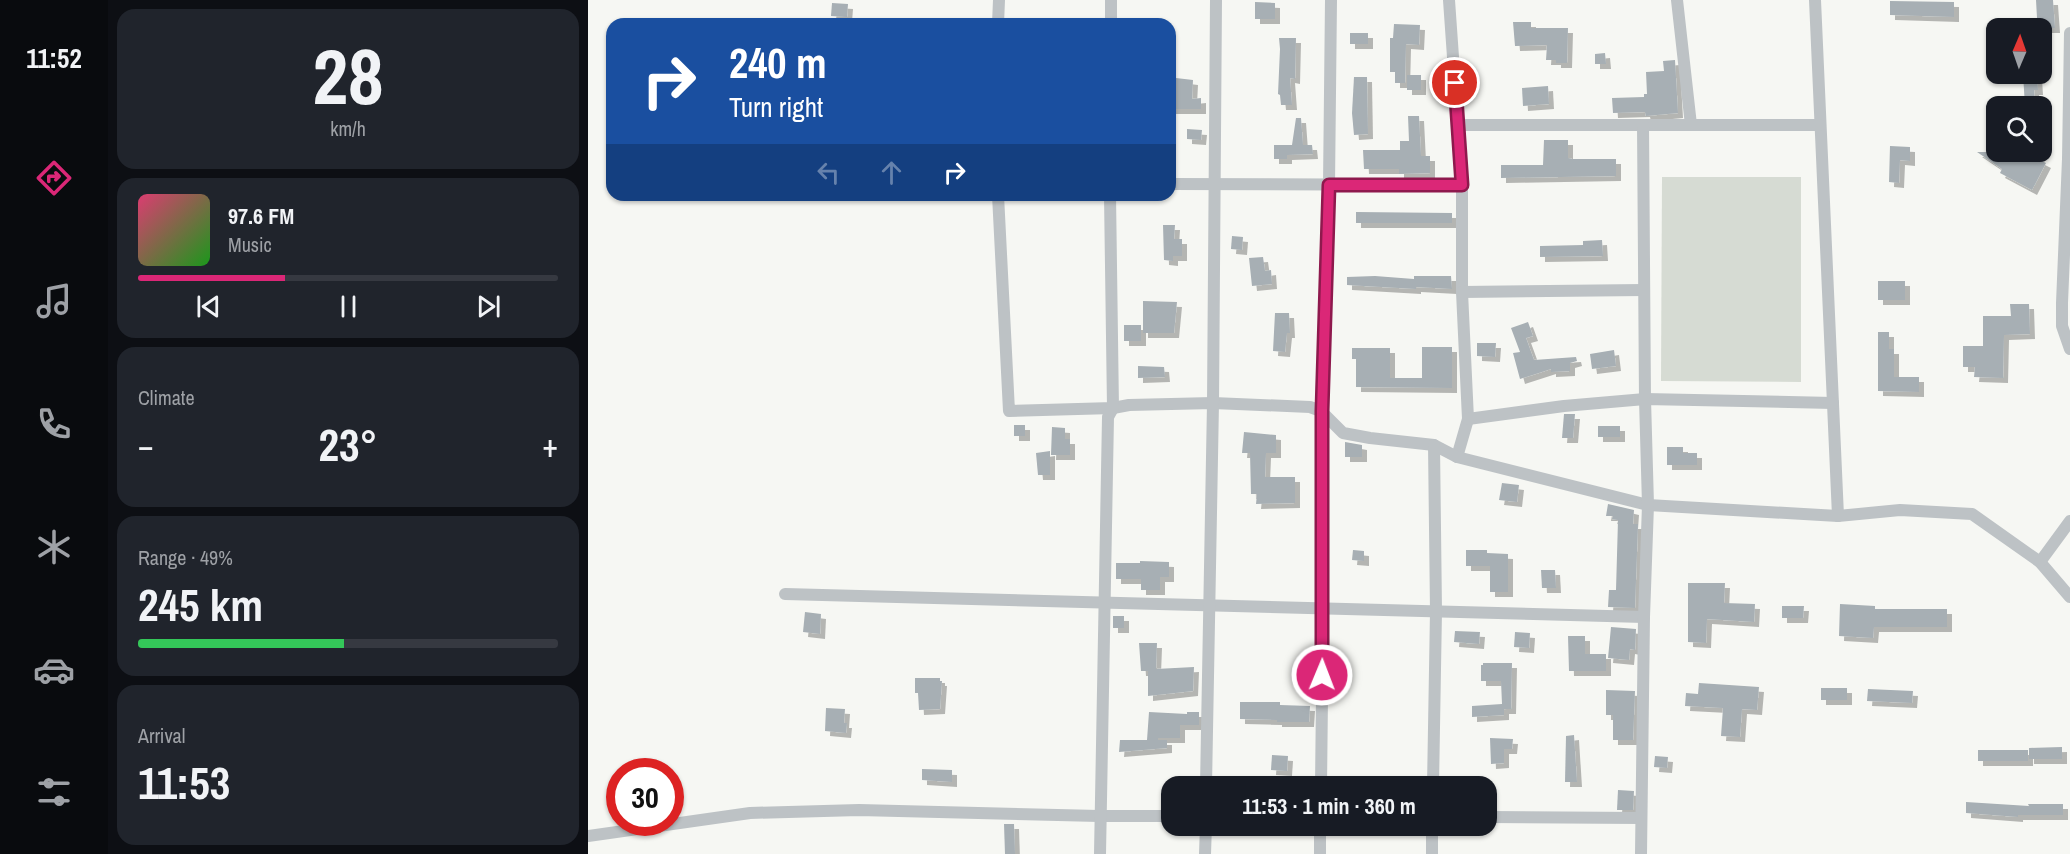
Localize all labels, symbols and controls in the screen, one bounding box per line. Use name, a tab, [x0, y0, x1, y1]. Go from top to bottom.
north arrow	[1986, 18, 2052, 84]
map controls	[1986, 18, 2052, 162]
text: 28	[312, 23, 384, 128]
text: 240 m	[729, 35, 827, 91]
text: 11:52	[26, 40, 82, 76]
icon: right	[630, 42, 708, 120]
pin	[1429, 57, 1480, 108]
icon: arrive	[1438, 66, 1471, 99]
text: Turn right	[729, 89, 823, 125]
button: search	[1986, 96, 2052, 162]
text: km/h	[330, 115, 366, 142]
icon: left	[812, 156, 845, 189]
icon: ahead	[875, 156, 908, 189]
icon: right	[938, 156, 971, 189]
icon: directions	[33, 157, 75, 199]
text: 97.6 FM	[228, 201, 294, 231]
text: Music	[228, 231, 272, 258]
icon: music	[33, 280, 75, 322]
icon: previous	[192, 290, 225, 323]
icon: pause	[332, 290, 365, 323]
icon: next	[472, 290, 505, 323]
text: Climate	[138, 384, 195, 411]
icon: phone	[33, 403, 75, 445]
text: 23°	[318, 414, 378, 475]
text: −	[138, 423, 154, 467]
text: +	[542, 423, 558, 467]
icon: climate	[33, 526, 75, 568]
text: Range · 49%	[138, 544, 233, 571]
text: 245 km	[138, 574, 263, 635]
position arrow	[1290, 643, 1354, 707]
icon: car	[33, 649, 75, 691]
text: Arrival	[138, 722, 185, 749]
text: 11:53	[138, 752, 230, 813]
speed limit sign: 30	[606, 758, 684, 836]
icon: filters	[33, 771, 75, 813]
text: 11:53 · 1 min · 360 m	[1242, 791, 1416, 821]

